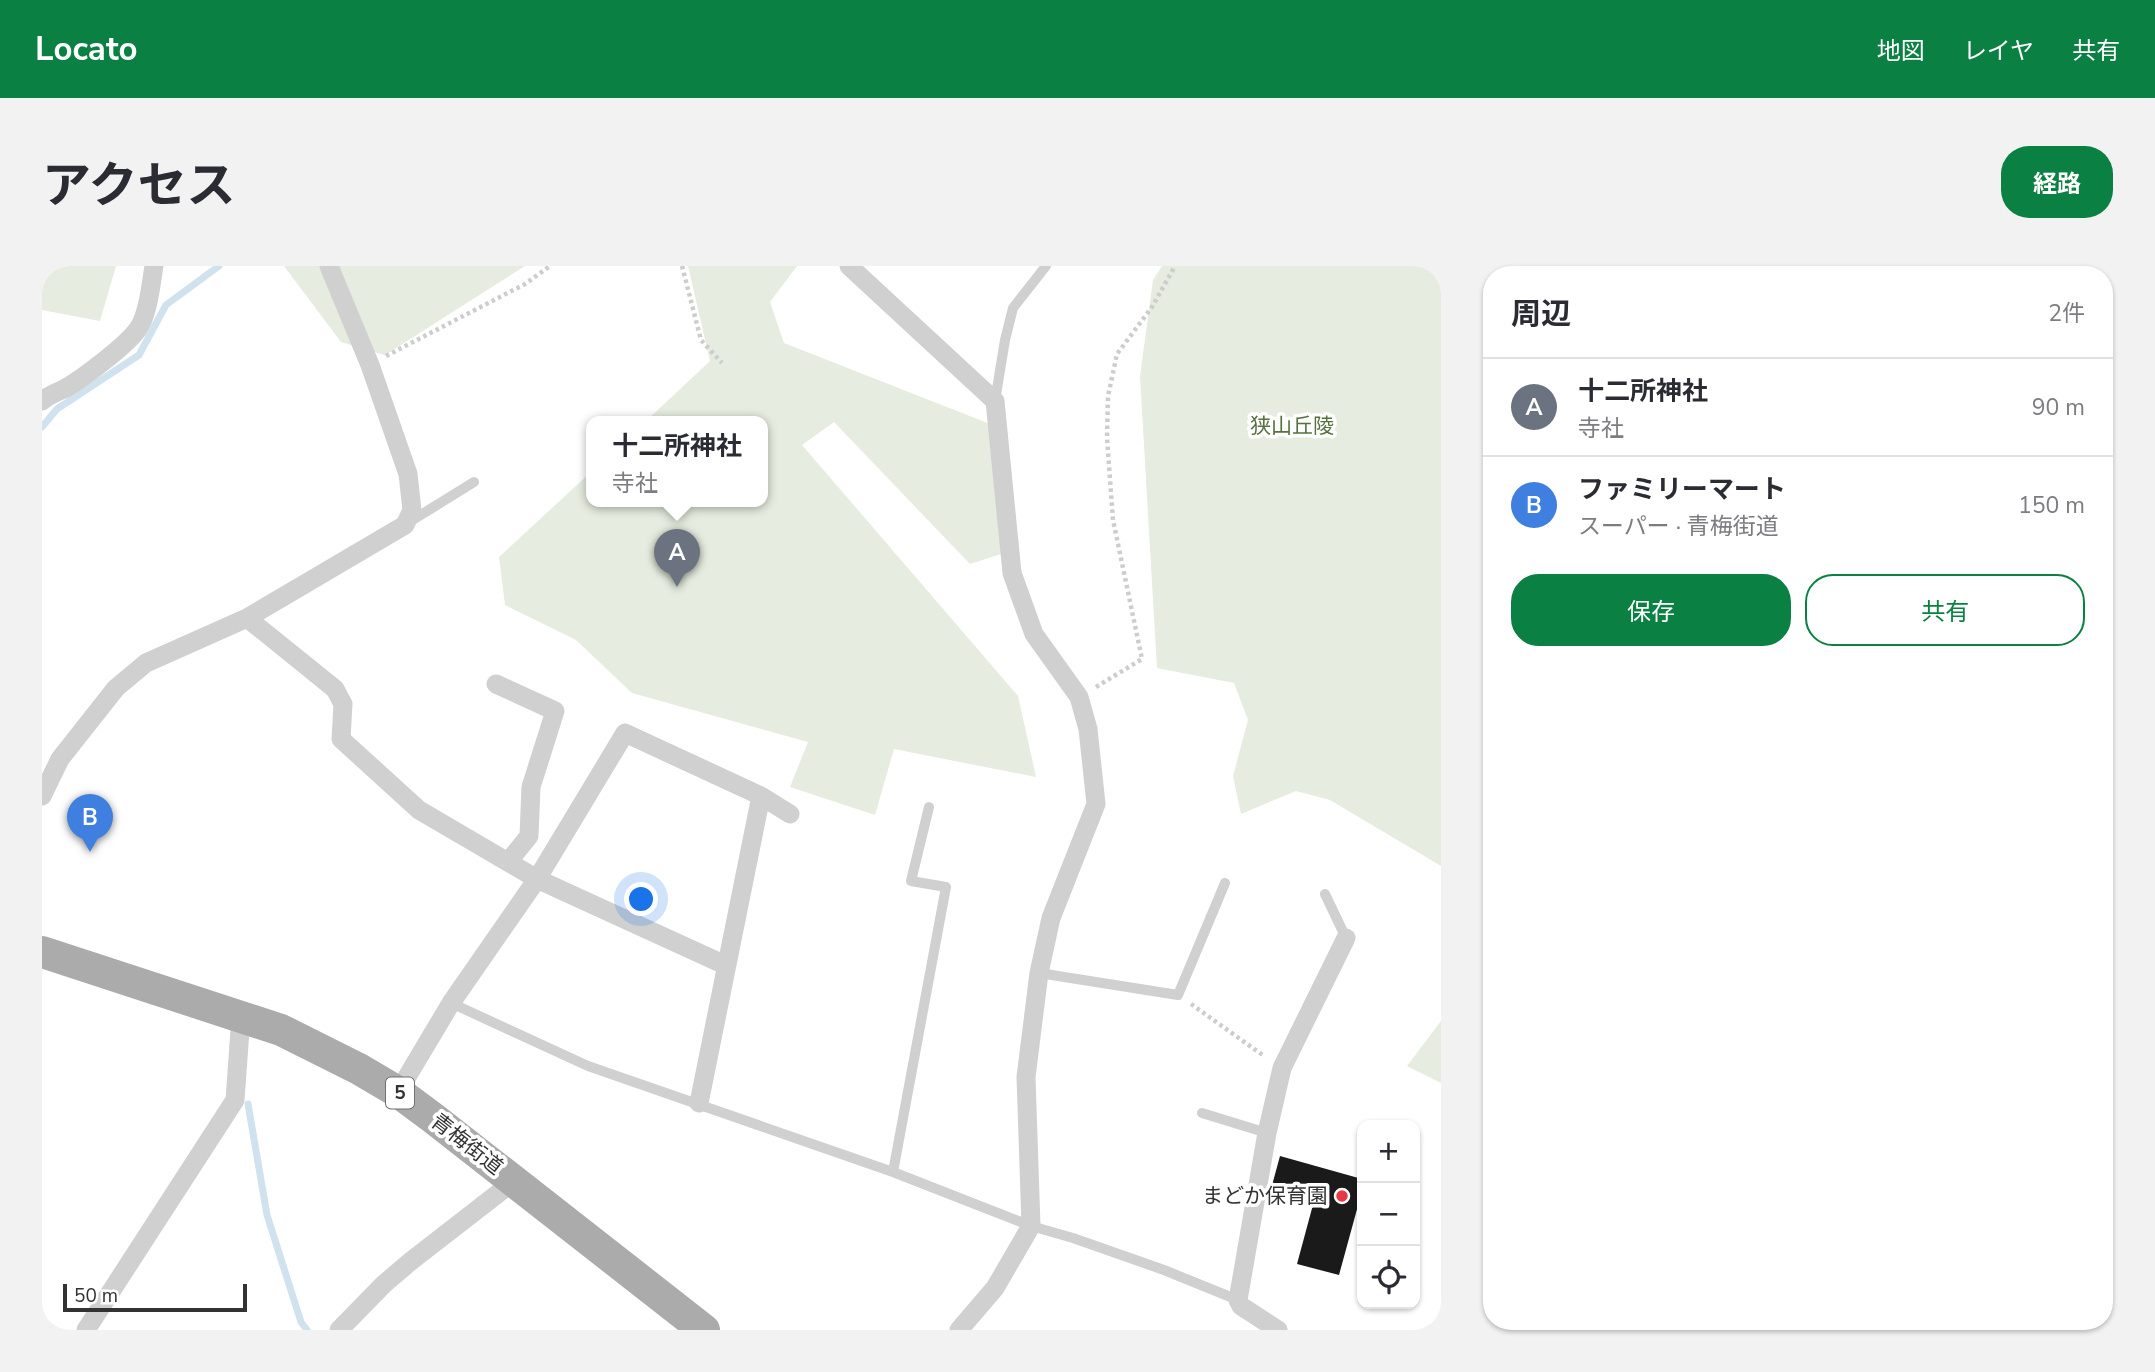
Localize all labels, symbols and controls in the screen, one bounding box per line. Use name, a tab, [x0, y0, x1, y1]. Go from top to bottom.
text: Locato	[35, 27, 137, 72]
text: 地図	[1877, 35, 1925, 67]
text: レイヤ	[1963, 35, 2034, 67]
text: 共有	[2072, 35, 2120, 67]
button: 経路	[2001, 146, 2113, 218]
text: アクセス	[42, 152, 236, 219]
text: 周辺	[1511, 294, 1571, 335]
text: 2件	[2048, 298, 2085, 329]
text: 十二所神社	[1578, 374, 1708, 409]
text: A	[1525, 392, 1543, 423]
text: 90 m	[2032, 392, 2085, 423]
park label: 狭山丘陵	[1250, 412, 1334, 440]
text: 寺社	[1578, 413, 1624, 444]
popup	[586, 416, 768, 507]
text: 十二所神社	[612, 429, 742, 464]
text: 寺社	[612, 468, 658, 499]
text: ファミリーマート	[1578, 472, 1786, 507]
text: B	[1526, 490, 1542, 521]
text: 150 m	[2018, 490, 2085, 521]
text: スーパー · 青梅街道	[1578, 511, 1779, 542]
pin: A	[654, 529, 700, 587]
button: 保存	[1511, 574, 1791, 646]
button: 共有	[1805, 574, 2085, 646]
pin: B	[67, 794, 113, 852]
your location	[624, 882, 658, 916]
road number: 5	[386, 1078, 414, 1108]
street label: 青梅街道	[425, 1107, 509, 1181]
map controls	[1357, 1120, 1420, 1309]
button: +	[1357, 1120, 1420, 1183]
place label: まどか保育園	[1202, 1182, 1328, 1210]
button: −	[1357, 1183, 1420, 1246]
marker: まどか保育園	[1334, 1188, 1350, 1204]
button: locate	[1357, 1246, 1420, 1309]
scale bar	[63, 1281, 247, 1313]
text: 50 m	[74, 1283, 118, 1309]

